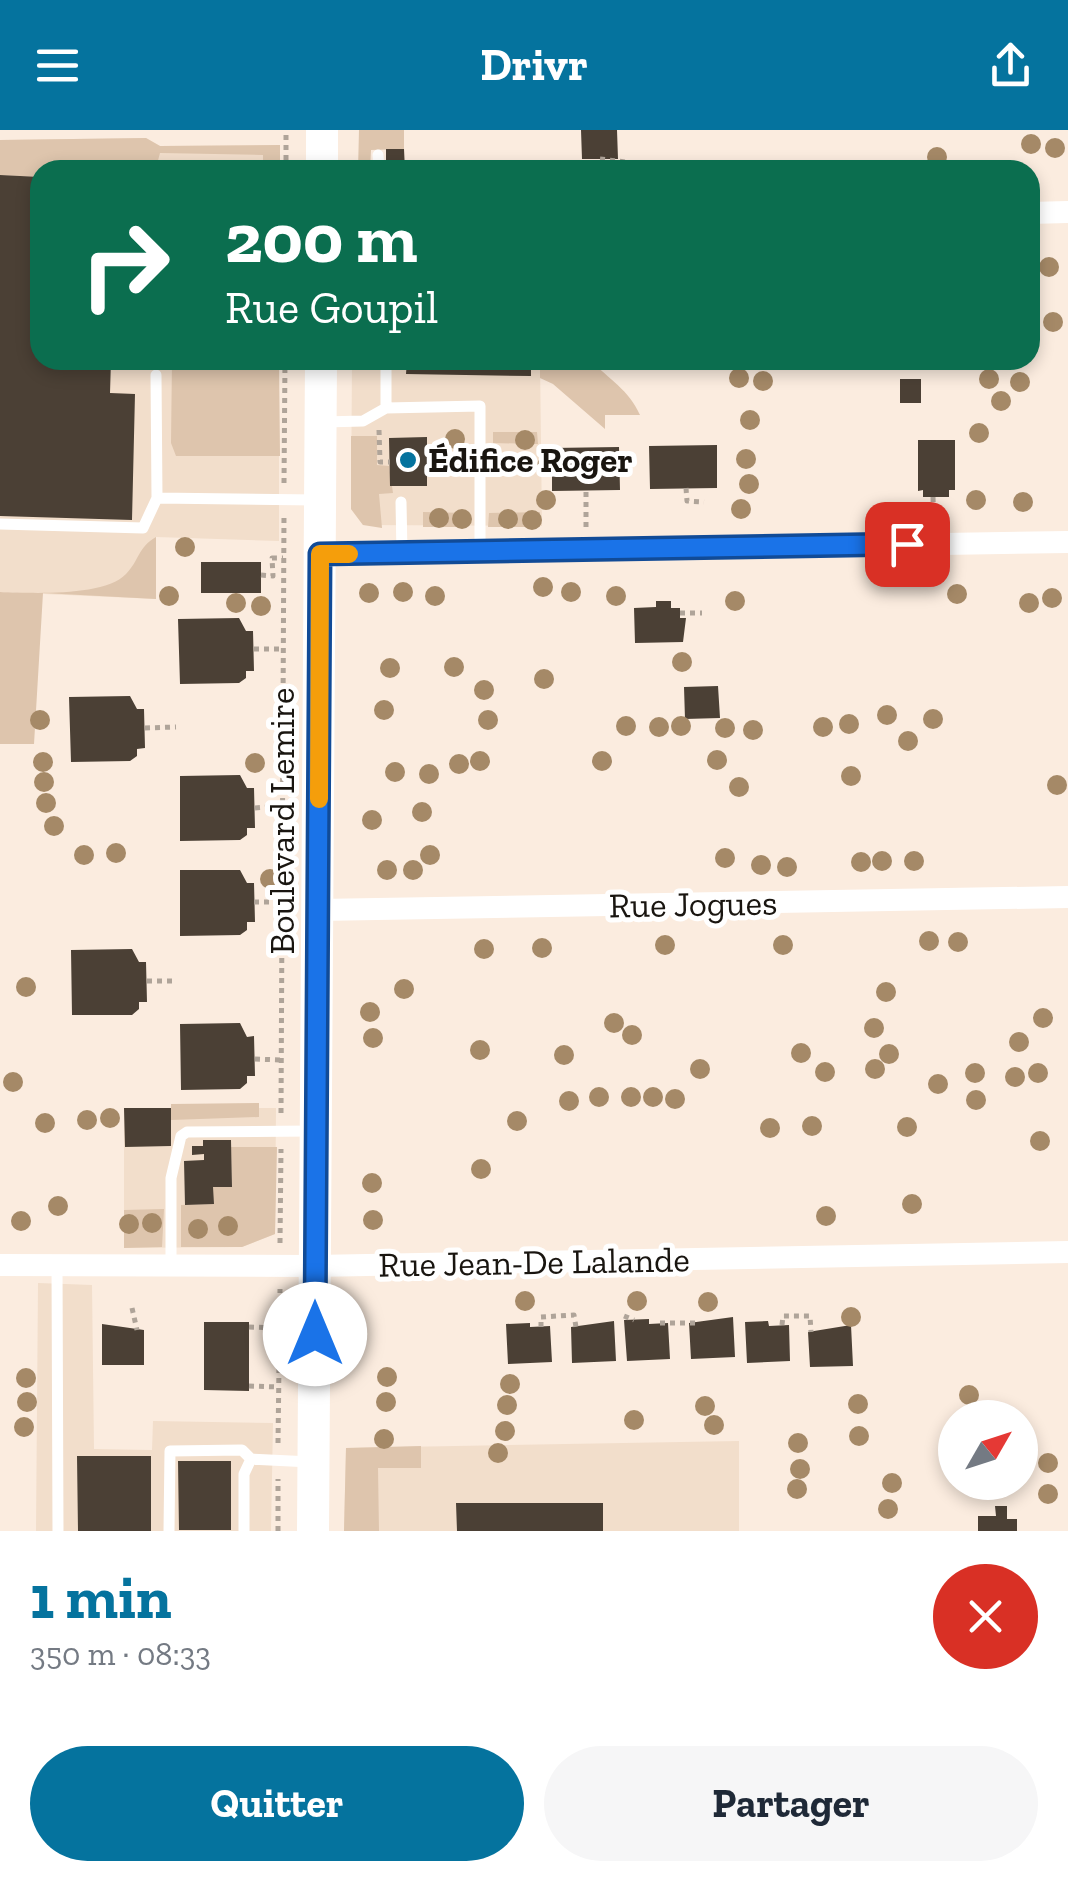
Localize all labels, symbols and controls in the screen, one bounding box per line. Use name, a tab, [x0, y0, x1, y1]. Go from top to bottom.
icon: menu	[30, 38, 85, 93]
text: Drivr	[480, 38, 588, 92]
icon: share	[983, 38, 1038, 93]
text: 200 m	[225, 196, 418, 280]
icon: right	[60, 200, 190, 330]
text: Rue Goupil	[225, 281, 438, 335]
place label: Édifice Roger	[428, 439, 633, 481]
marker: Édifice Roger	[397, 449, 419, 471]
pin	[865, 502, 950, 587]
icon: arrive	[880, 517, 935, 572]
street label: Boulevard Lemire	[261, 687, 303, 955]
street label: Rue Jogues	[608, 882, 778, 926]
street label: Rue Jean-De Lalande	[378, 1238, 690, 1286]
position arrow	[263, 1282, 367, 1386]
north arrow	[938, 1400, 1038, 1500]
map controls	[938, 1400, 1038, 1500]
text: 1 min	[30, 1561, 172, 1633]
button: close	[933, 1564, 1038, 1669]
text: 350 m · 08:33	[30, 1635, 211, 1673]
button: Quitter	[30, 1746, 524, 1861]
button: Partager	[544, 1746, 1038, 1861]

